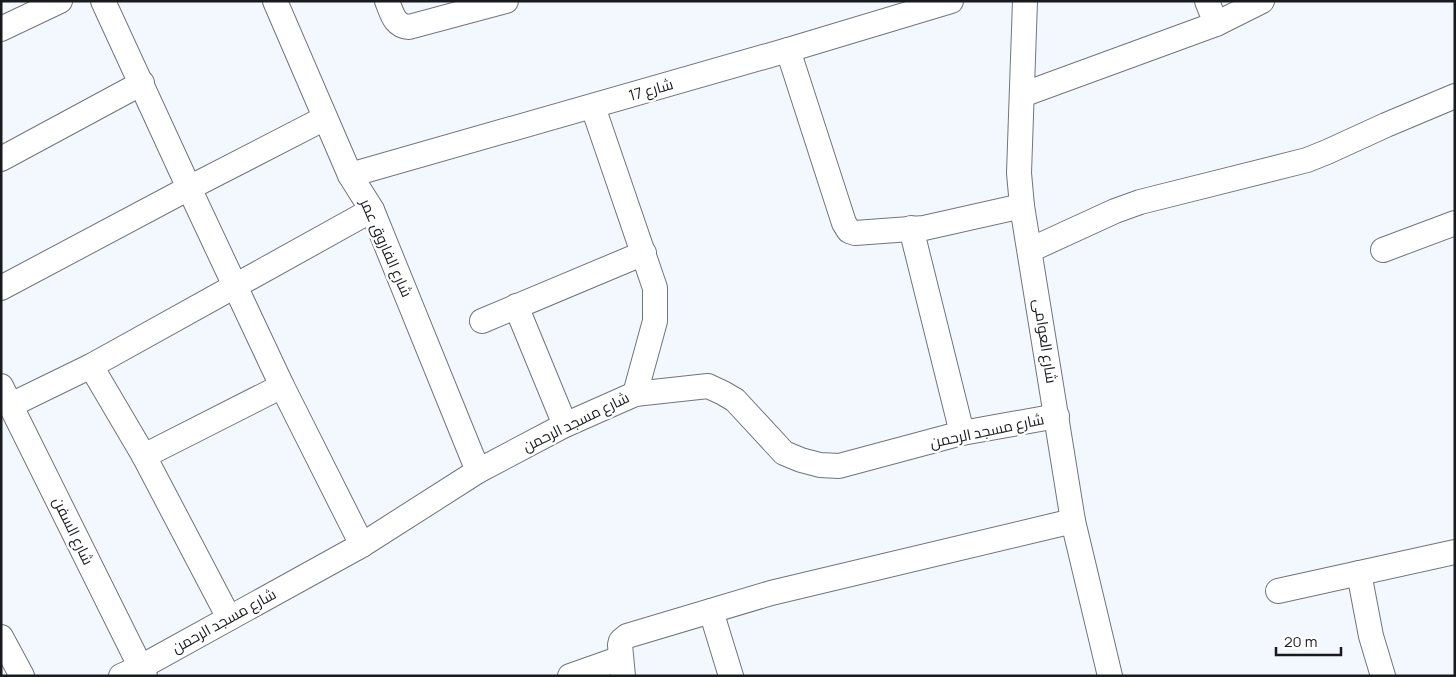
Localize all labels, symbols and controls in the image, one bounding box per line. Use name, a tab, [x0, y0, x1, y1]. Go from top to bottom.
street label: شارع 17	[626, 73, 676, 107]
street label: شارع الفاروق عمر	[354, 194, 418, 301]
street label: شارع العوامى	[1027, 297, 1063, 385]
street label: شارع مسجد الرحمن	[519, 387, 633, 457]
street label: شارع مسجد الرحمن	[928, 408, 1046, 454]
street label: شارع السفن	[47, 493, 99, 569]
street label: شارع مسجد الرحمن	[168, 583, 280, 659]
scale bar	[1276, 624, 1341, 656]
text: 20 m	[1284, 631, 1317, 652]

